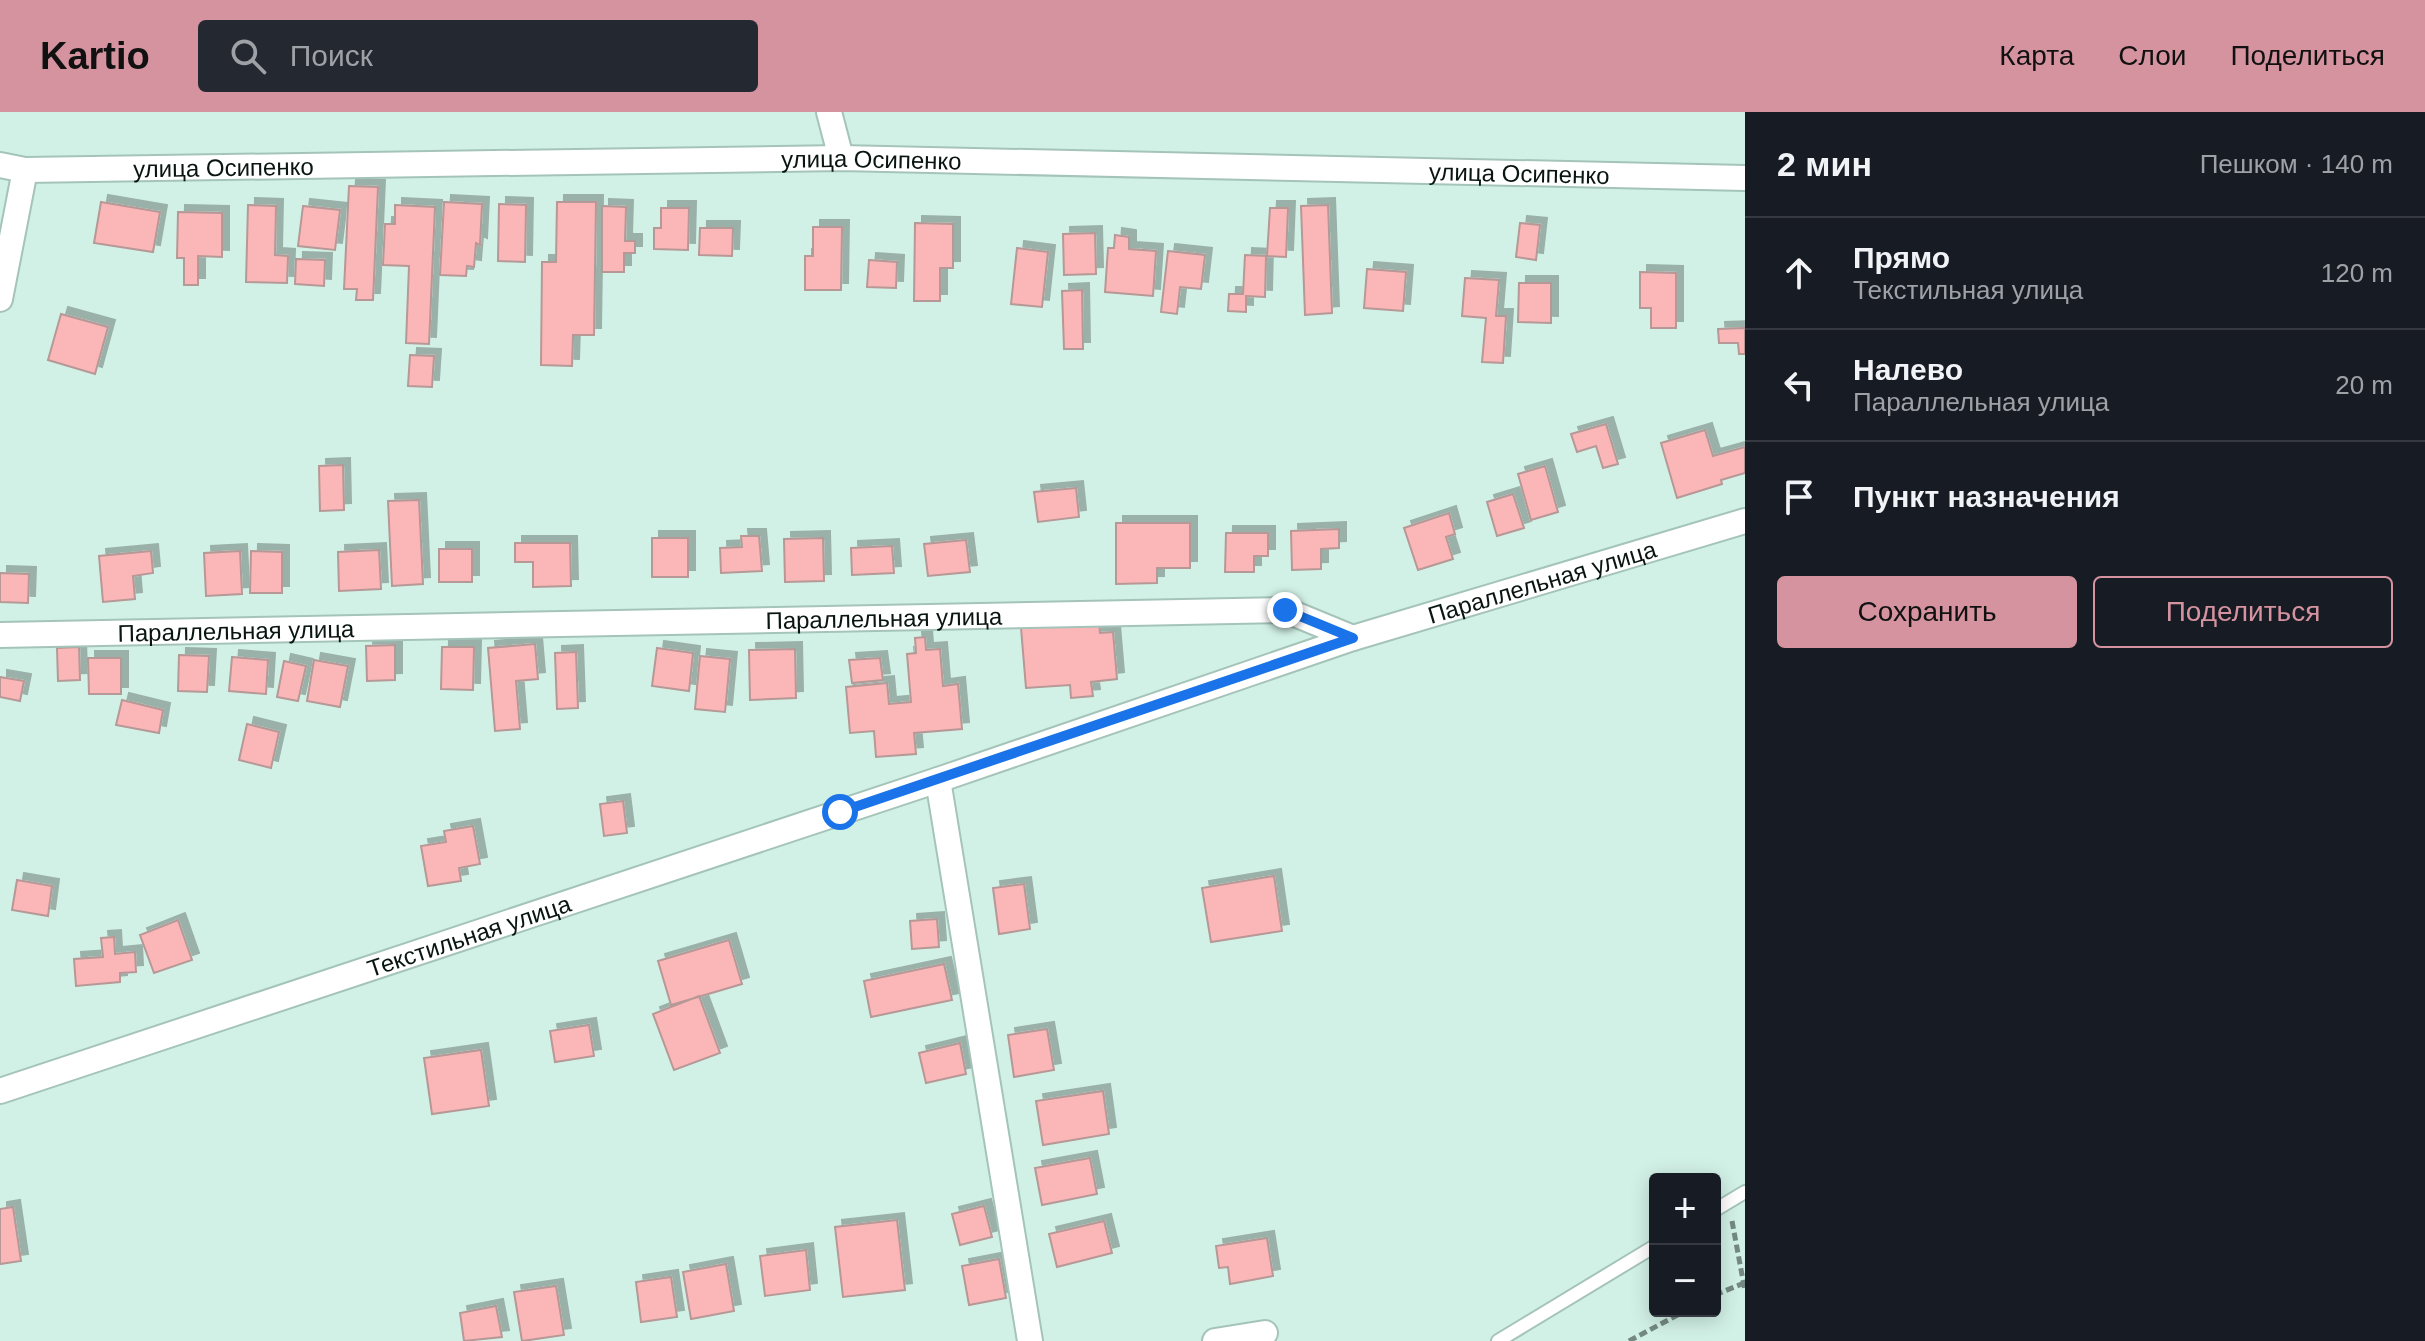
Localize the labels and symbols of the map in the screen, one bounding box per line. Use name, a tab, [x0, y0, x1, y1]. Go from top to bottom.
street label: улица Осипенко	[781, 144, 962, 174]
street label: улица Осипенко	[133, 152, 314, 182]
street label: улица Осипенко	[1429, 158, 1610, 188]
street label: Параллельная улица	[1425, 535, 1660, 628]
route end	[1267, 592, 1303, 628]
street label: Параллельная улица	[765, 602, 1003, 634]
street label: Параллельная улица	[117, 615, 355, 646]
route start	[822, 794, 858, 830]
street label: Текстильная улица	[364, 889, 575, 982]

